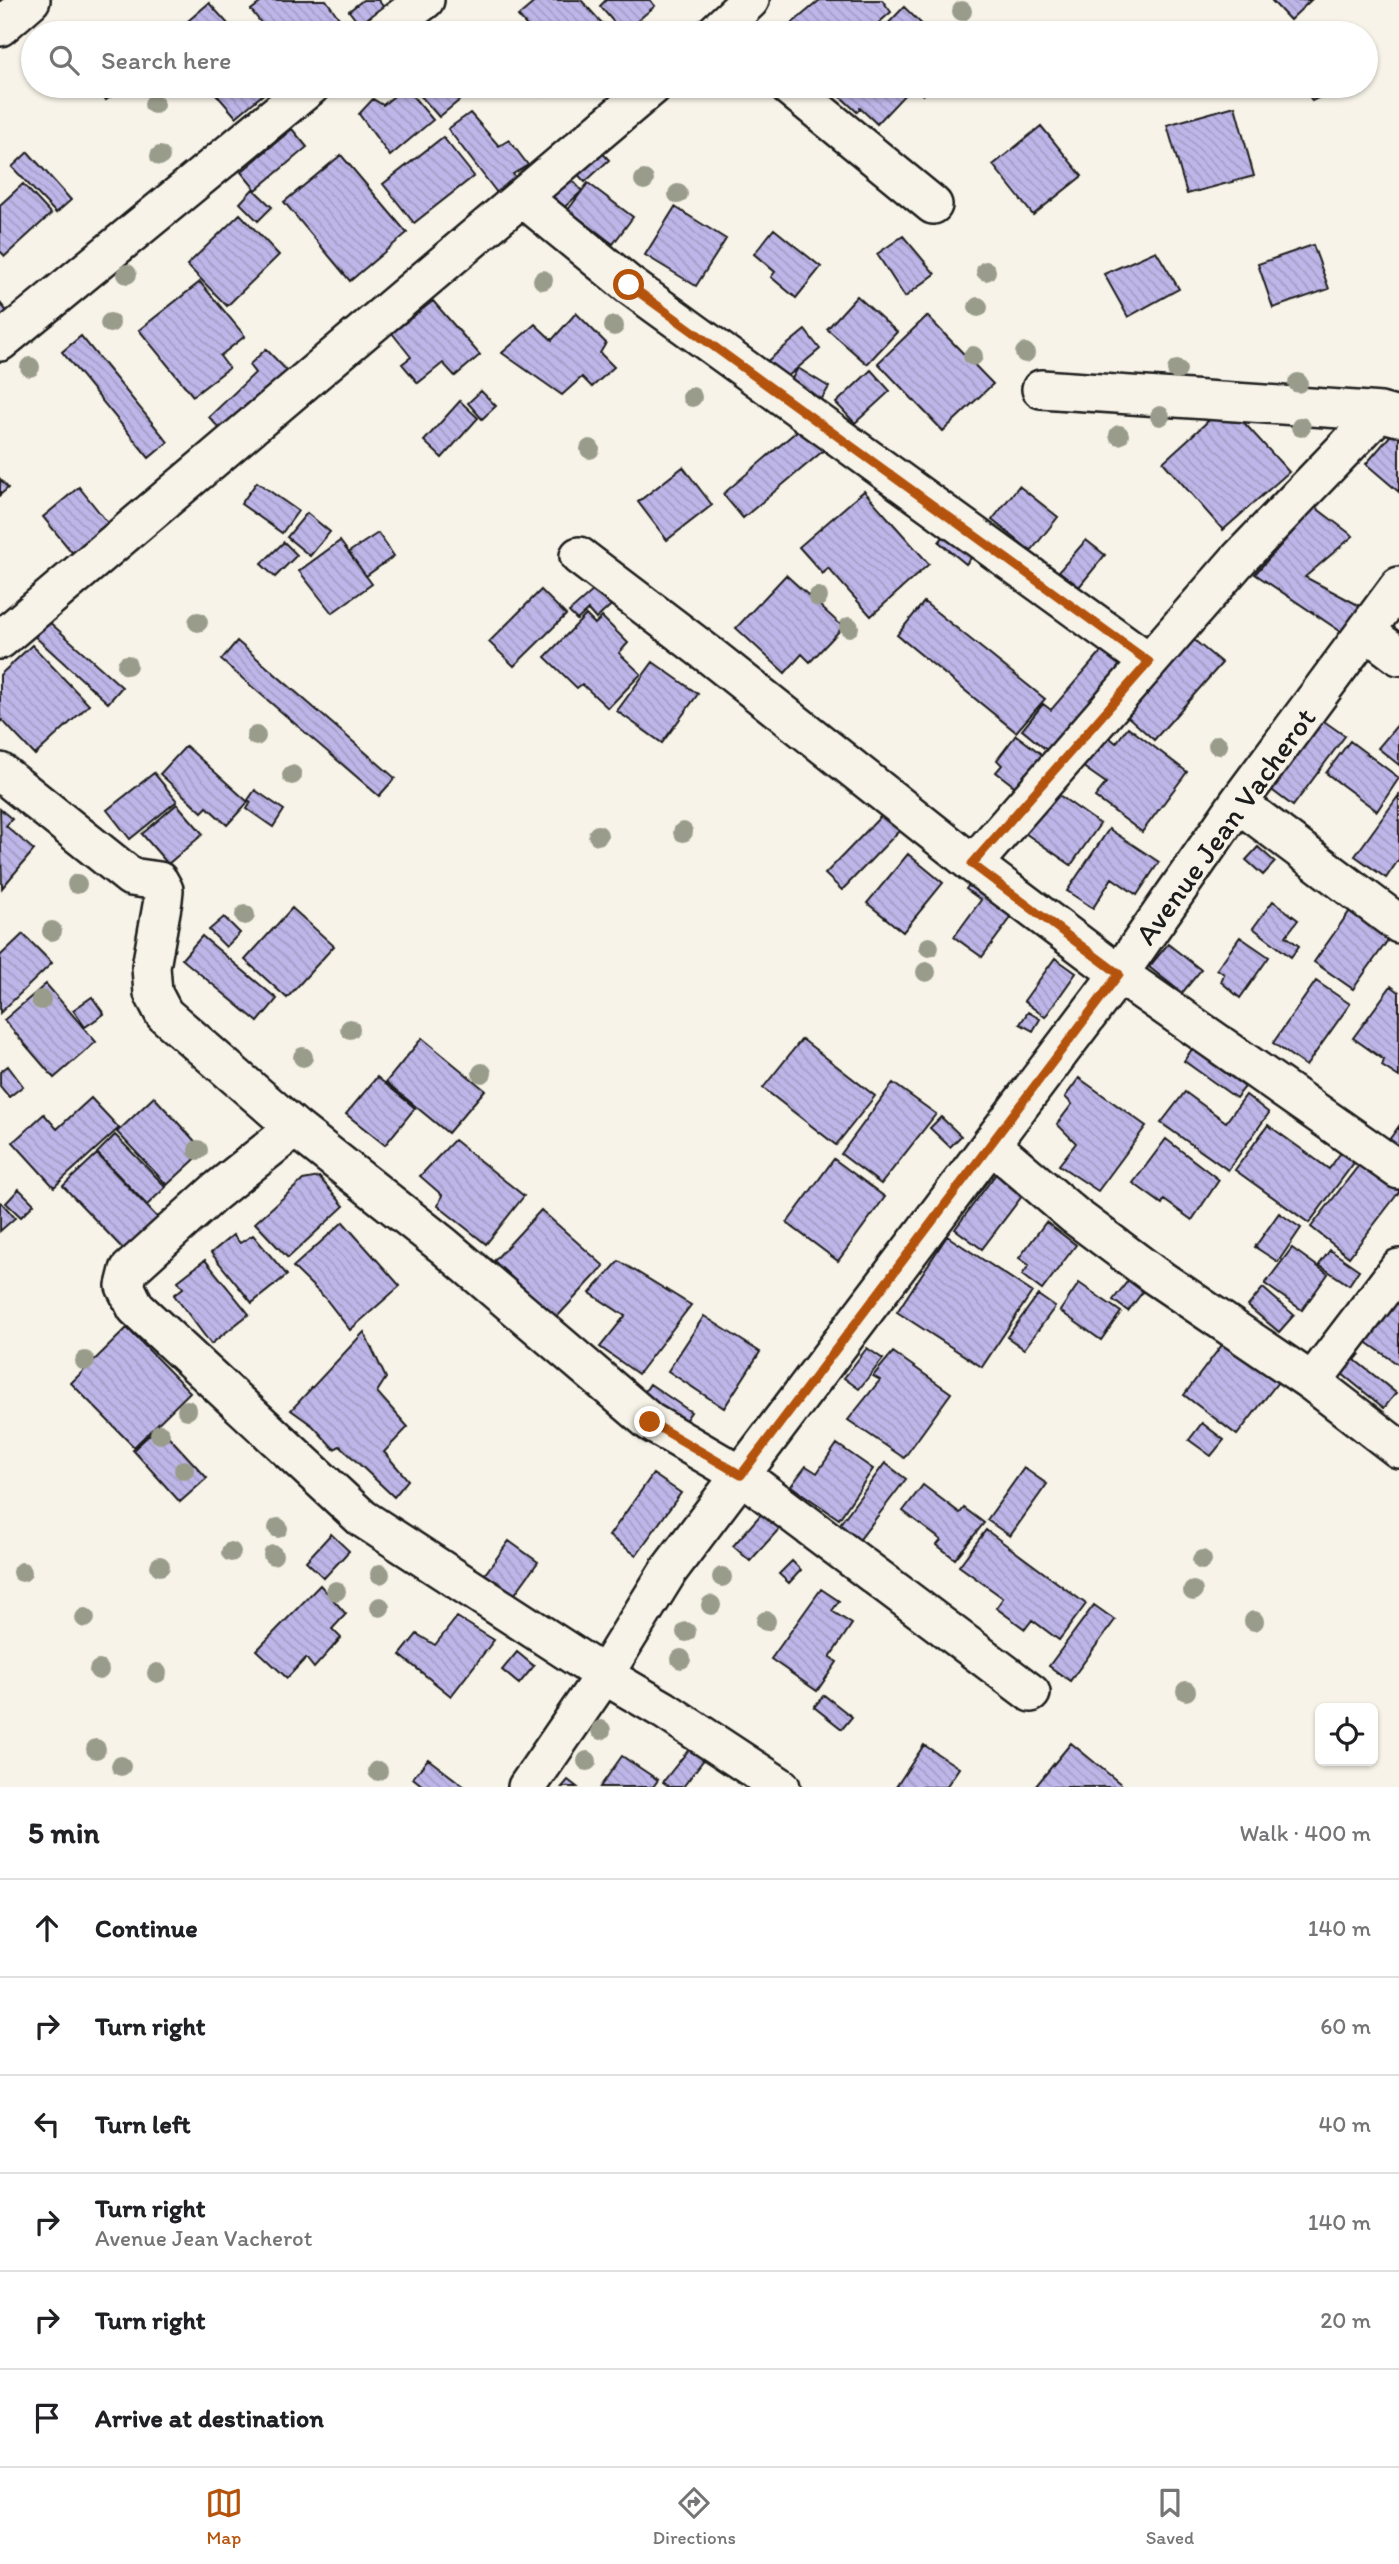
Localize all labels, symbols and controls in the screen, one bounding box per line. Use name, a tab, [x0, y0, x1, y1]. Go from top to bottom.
search box	[21, 21, 1378, 98]
icon: search	[45, 41, 83, 79]
text: Search here	[101, 44, 231, 76]
route start	[613, 269, 644, 300]
street label: Avenue Jean Vacherot	[1127, 700, 1323, 952]
route end	[634, 1406, 665, 1437]
map controls	[1315, 1703, 1378, 1766]
button: locate	[1315, 1703, 1378, 1766]
text: 5 min	[28, 1814, 99, 1851]
text: Walk · 400 m	[1239, 1819, 1371, 1847]
icon: ahead	[28, 1909, 66, 1947]
text: Continue	[95, 1912, 198, 1944]
text: 140 m	[1308, 1914, 1371, 1942]
icon: right	[28, 2007, 66, 2045]
text: Turn right	[95, 2010, 206, 2042]
text: 60 m	[1320, 2012, 1371, 2040]
icon: left	[28, 2105, 66, 2143]
text: Turn left	[95, 2108, 191, 2140]
text: 40 m	[1318, 2110, 1371, 2138]
text: Turn right	[95, 2192, 206, 2224]
icon: right	[28, 2203, 66, 2241]
text: 140 m	[1308, 2208, 1371, 2236]
text: Avenue Jean Vacherot	[95, 2224, 312, 2252]
icon: right	[28, 2301, 66, 2339]
text: Turn right	[95, 2304, 206, 2336]
text: 20 m	[1320, 2306, 1371, 2334]
icon: arrive	[28, 2399, 66, 2437]
text: Arrive at destination	[95, 2402, 324, 2434]
tab: Map	[205, 2484, 243, 2549]
tab: Directions	[652, 2484, 736, 2549]
tab: Saved	[1146, 2484, 1194, 2549]

